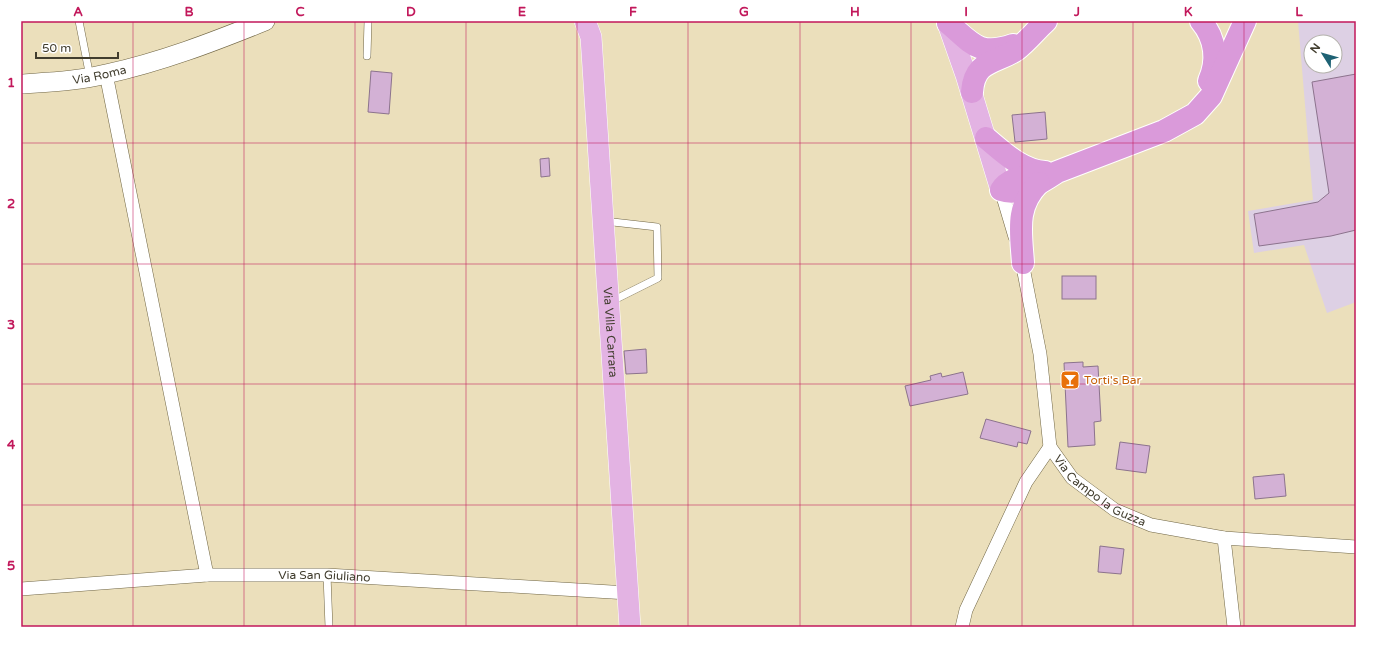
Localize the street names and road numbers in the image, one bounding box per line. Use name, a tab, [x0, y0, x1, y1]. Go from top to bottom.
street label: Via Roma	[72, 62, 128, 87]
street label: Via Villa Carrara	[601, 287, 620, 378]
street label: Via Campo la Guzza	[1051, 452, 1148, 529]
street label: Via San Giuliano	[278, 568, 371, 585]

